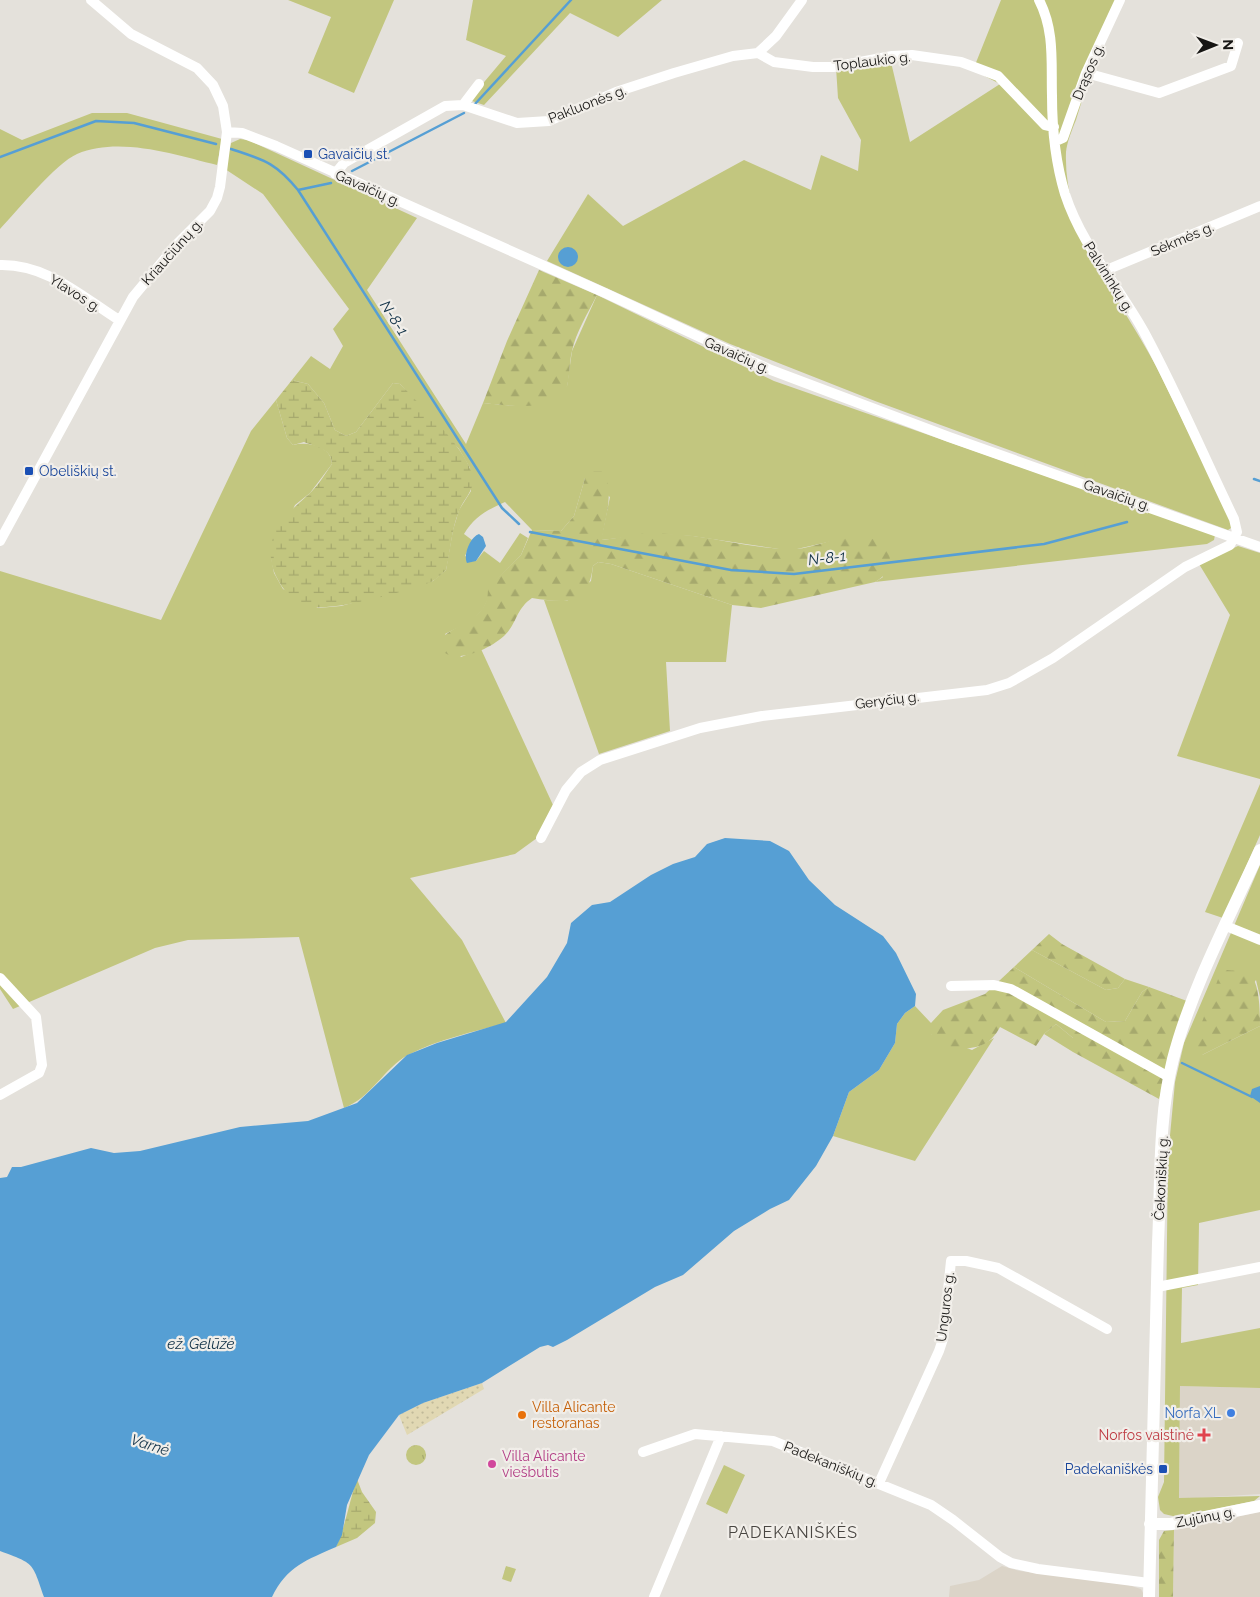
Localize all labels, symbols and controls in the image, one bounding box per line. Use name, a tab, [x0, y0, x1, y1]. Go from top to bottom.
north arrow	[1190, 20, 1240, 70]
text: N	[1220, 39, 1236, 50]
street label: Drąsos g.	[1069, 42, 1107, 102]
street label: Toplaukio g.	[833, 48, 911, 74]
street label: Pakluonės g.	[546, 82, 628, 126]
place label: Gavaičių st.	[318, 146, 390, 162]
marker: Gavaičių st.	[302, 148, 314, 160]
street label: Gavaičių g.	[333, 167, 403, 209]
street label: Kriaučiūnų g.	[138, 216, 206, 288]
street label: Sėkmės g.	[1148, 219, 1216, 259]
street label: Palvininkų g.	[1081, 239, 1137, 315]
street label: Ylavos g.	[46, 271, 104, 315]
water label: N-8-1	[376, 297, 412, 339]
street label: Gavaičių g.	[702, 334, 772, 376]
place label: Obeliškių st.	[39, 463, 116, 479]
marker: Obeliškių st.	[23, 465, 35, 477]
street label: Gavaičių g.	[1082, 476, 1152, 514]
water label: N-8-1	[807, 547, 847, 569]
street label: Geryčių g.	[854, 688, 920, 712]
street label: Čekoniškių g.	[1149, 1135, 1171, 1221]
street label: Unguros g.	[933, 1271, 957, 1343]
water label: ež. Gelūžė	[167, 1335, 235, 1353]
place label: Villa Alicante restoranas	[532, 1399, 615, 1431]
place label: Norfa XL	[1164, 1405, 1221, 1421]
marker: Norfa XL	[1225, 1407, 1237, 1419]
marker: Villa Alicante restoranas	[516, 1409, 528, 1421]
place label: Norfos vaistinė	[1099, 1427, 1194, 1443]
marker: Norfos vaistinė	[1198, 1429, 1210, 1441]
water label: Varnė	[128, 1430, 172, 1460]
street label: Padekaniškių g.	[782, 1438, 880, 1490]
place label: Villa Alicante viešbutis	[502, 1448, 585, 1480]
marker: Villa Alicante viešbutis	[486, 1458, 498, 1470]
place label: Padekaniškės	[1065, 1461, 1153, 1477]
marker: Padekaniškės	[1157, 1463, 1169, 1475]
street label: Zujūnų g.	[1174, 1503, 1236, 1531]
district label: PADEKANIŠKĖS	[728, 1522, 858, 1542]

